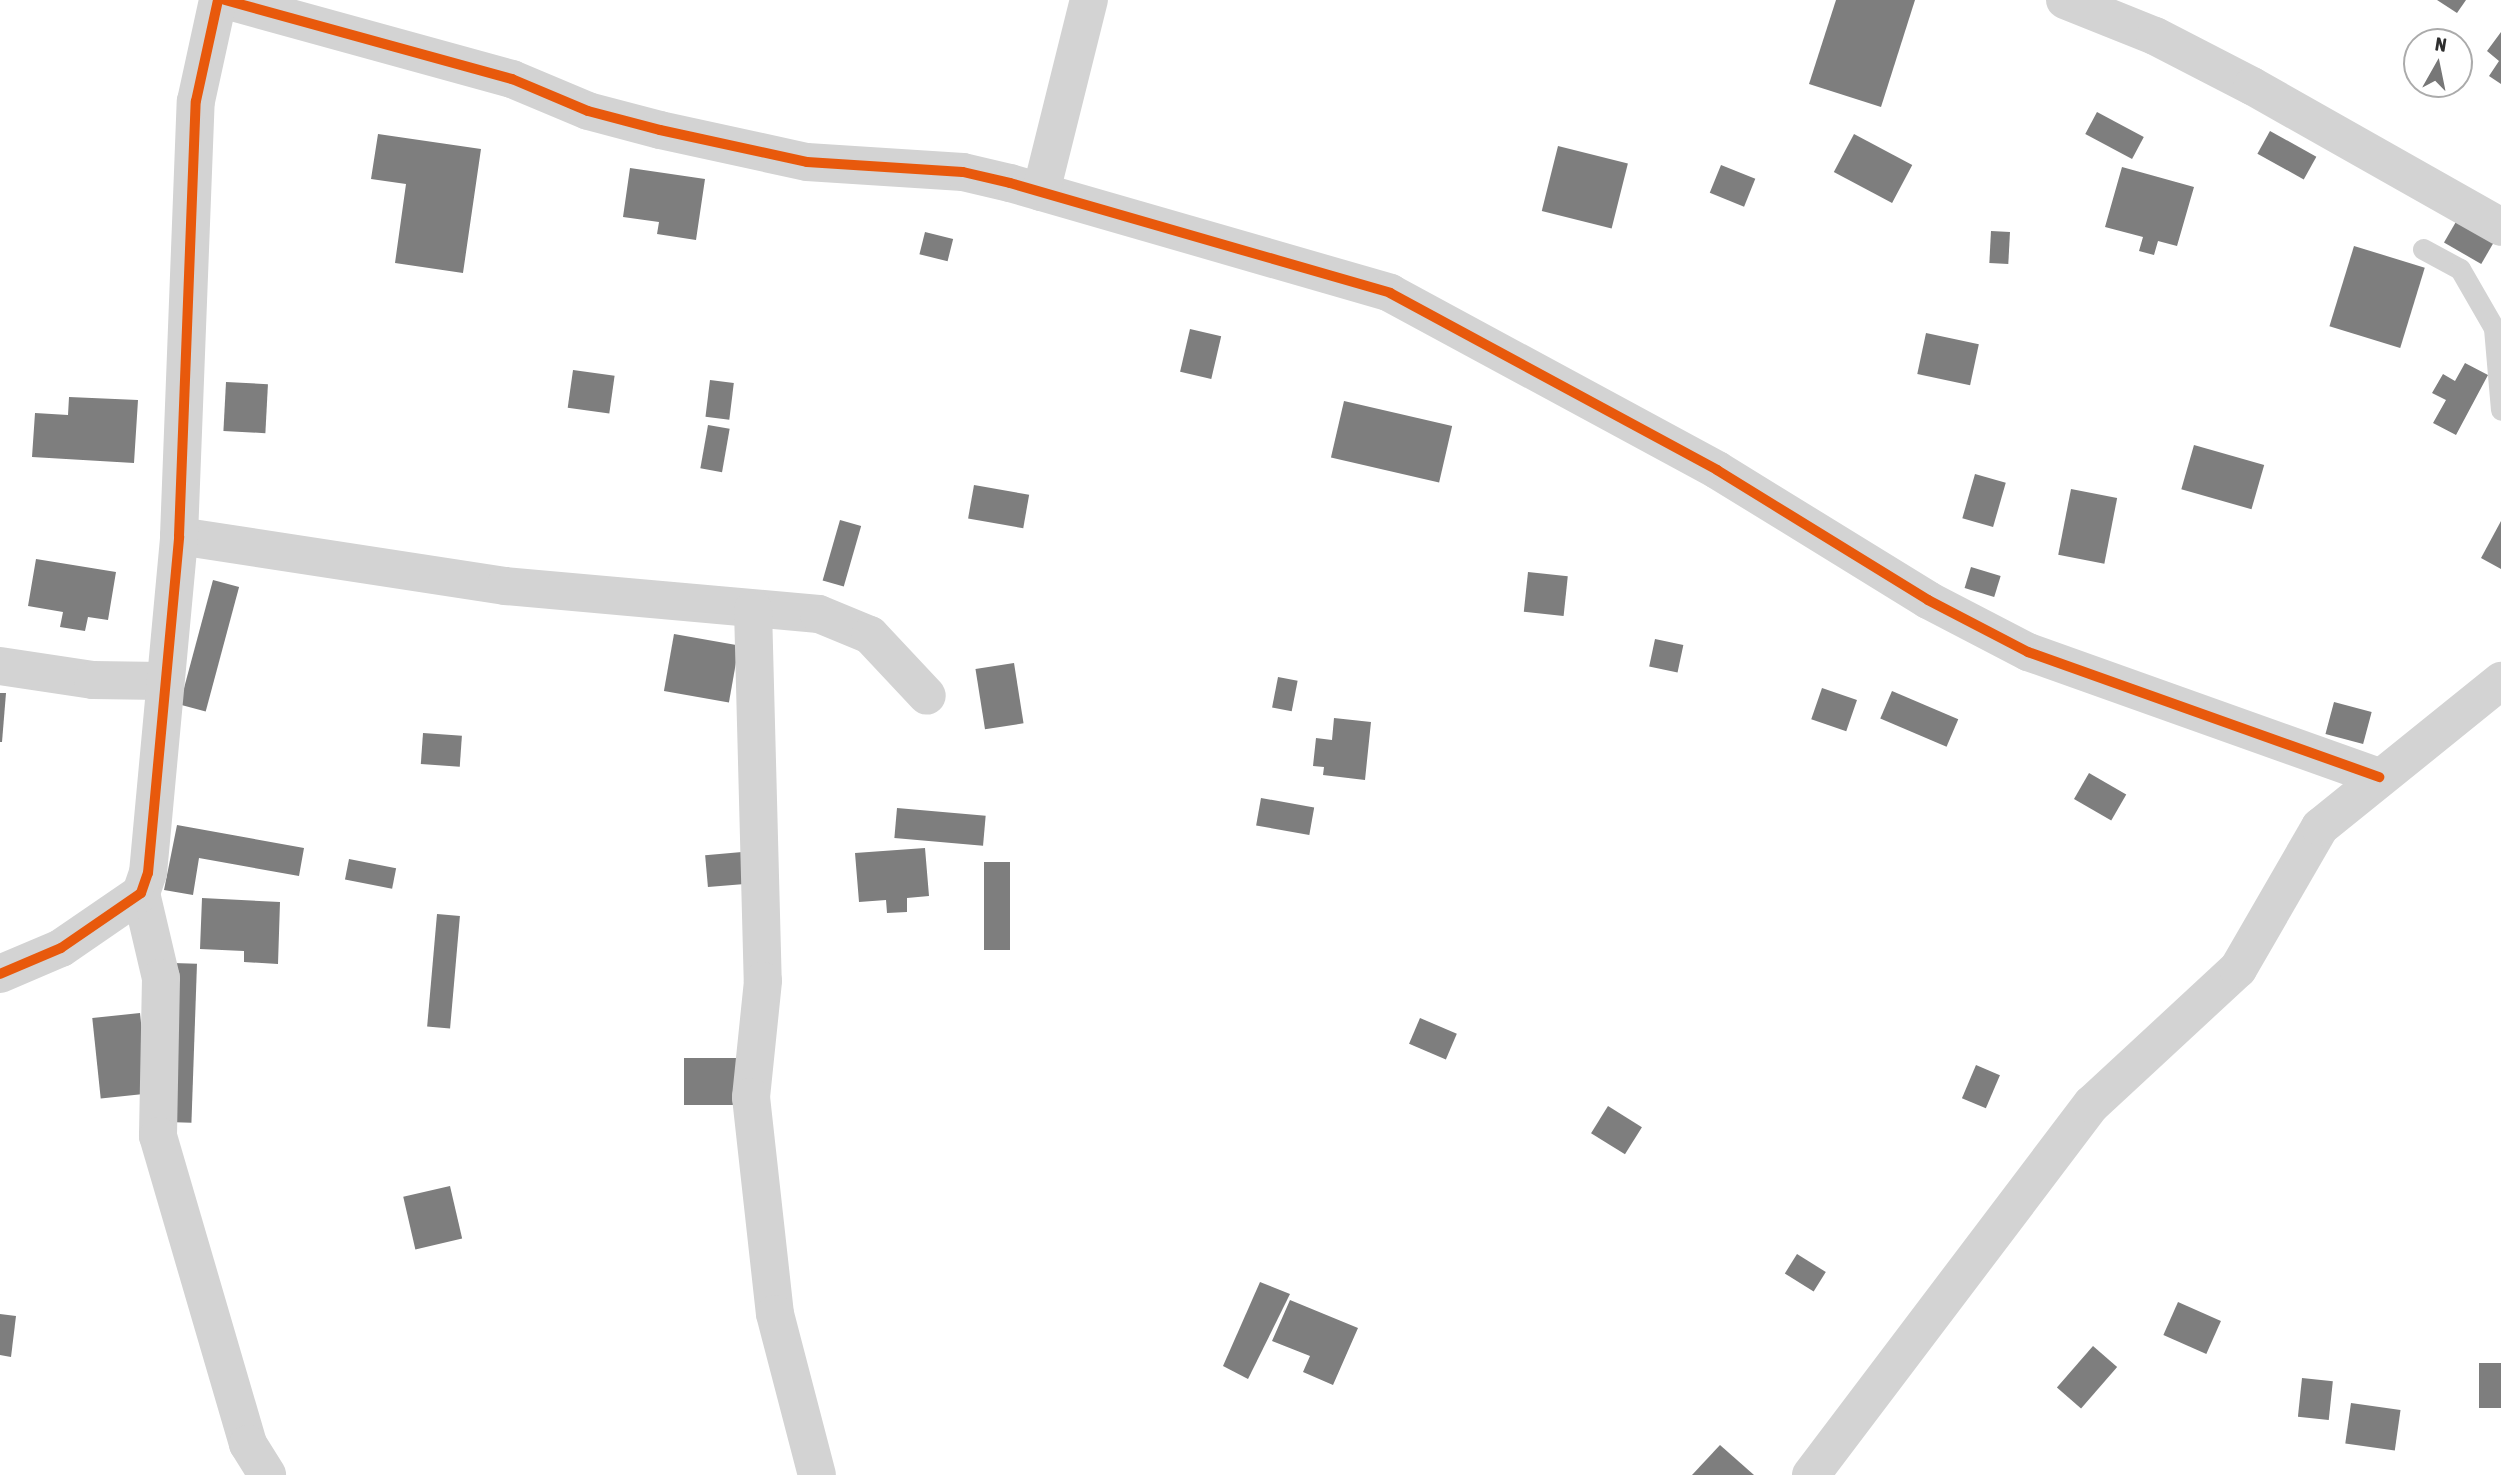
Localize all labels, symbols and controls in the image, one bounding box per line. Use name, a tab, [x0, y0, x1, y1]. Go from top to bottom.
north arrow	[2403, 28, 2473, 98]
text: N	[2434, 32, 2448, 56]

